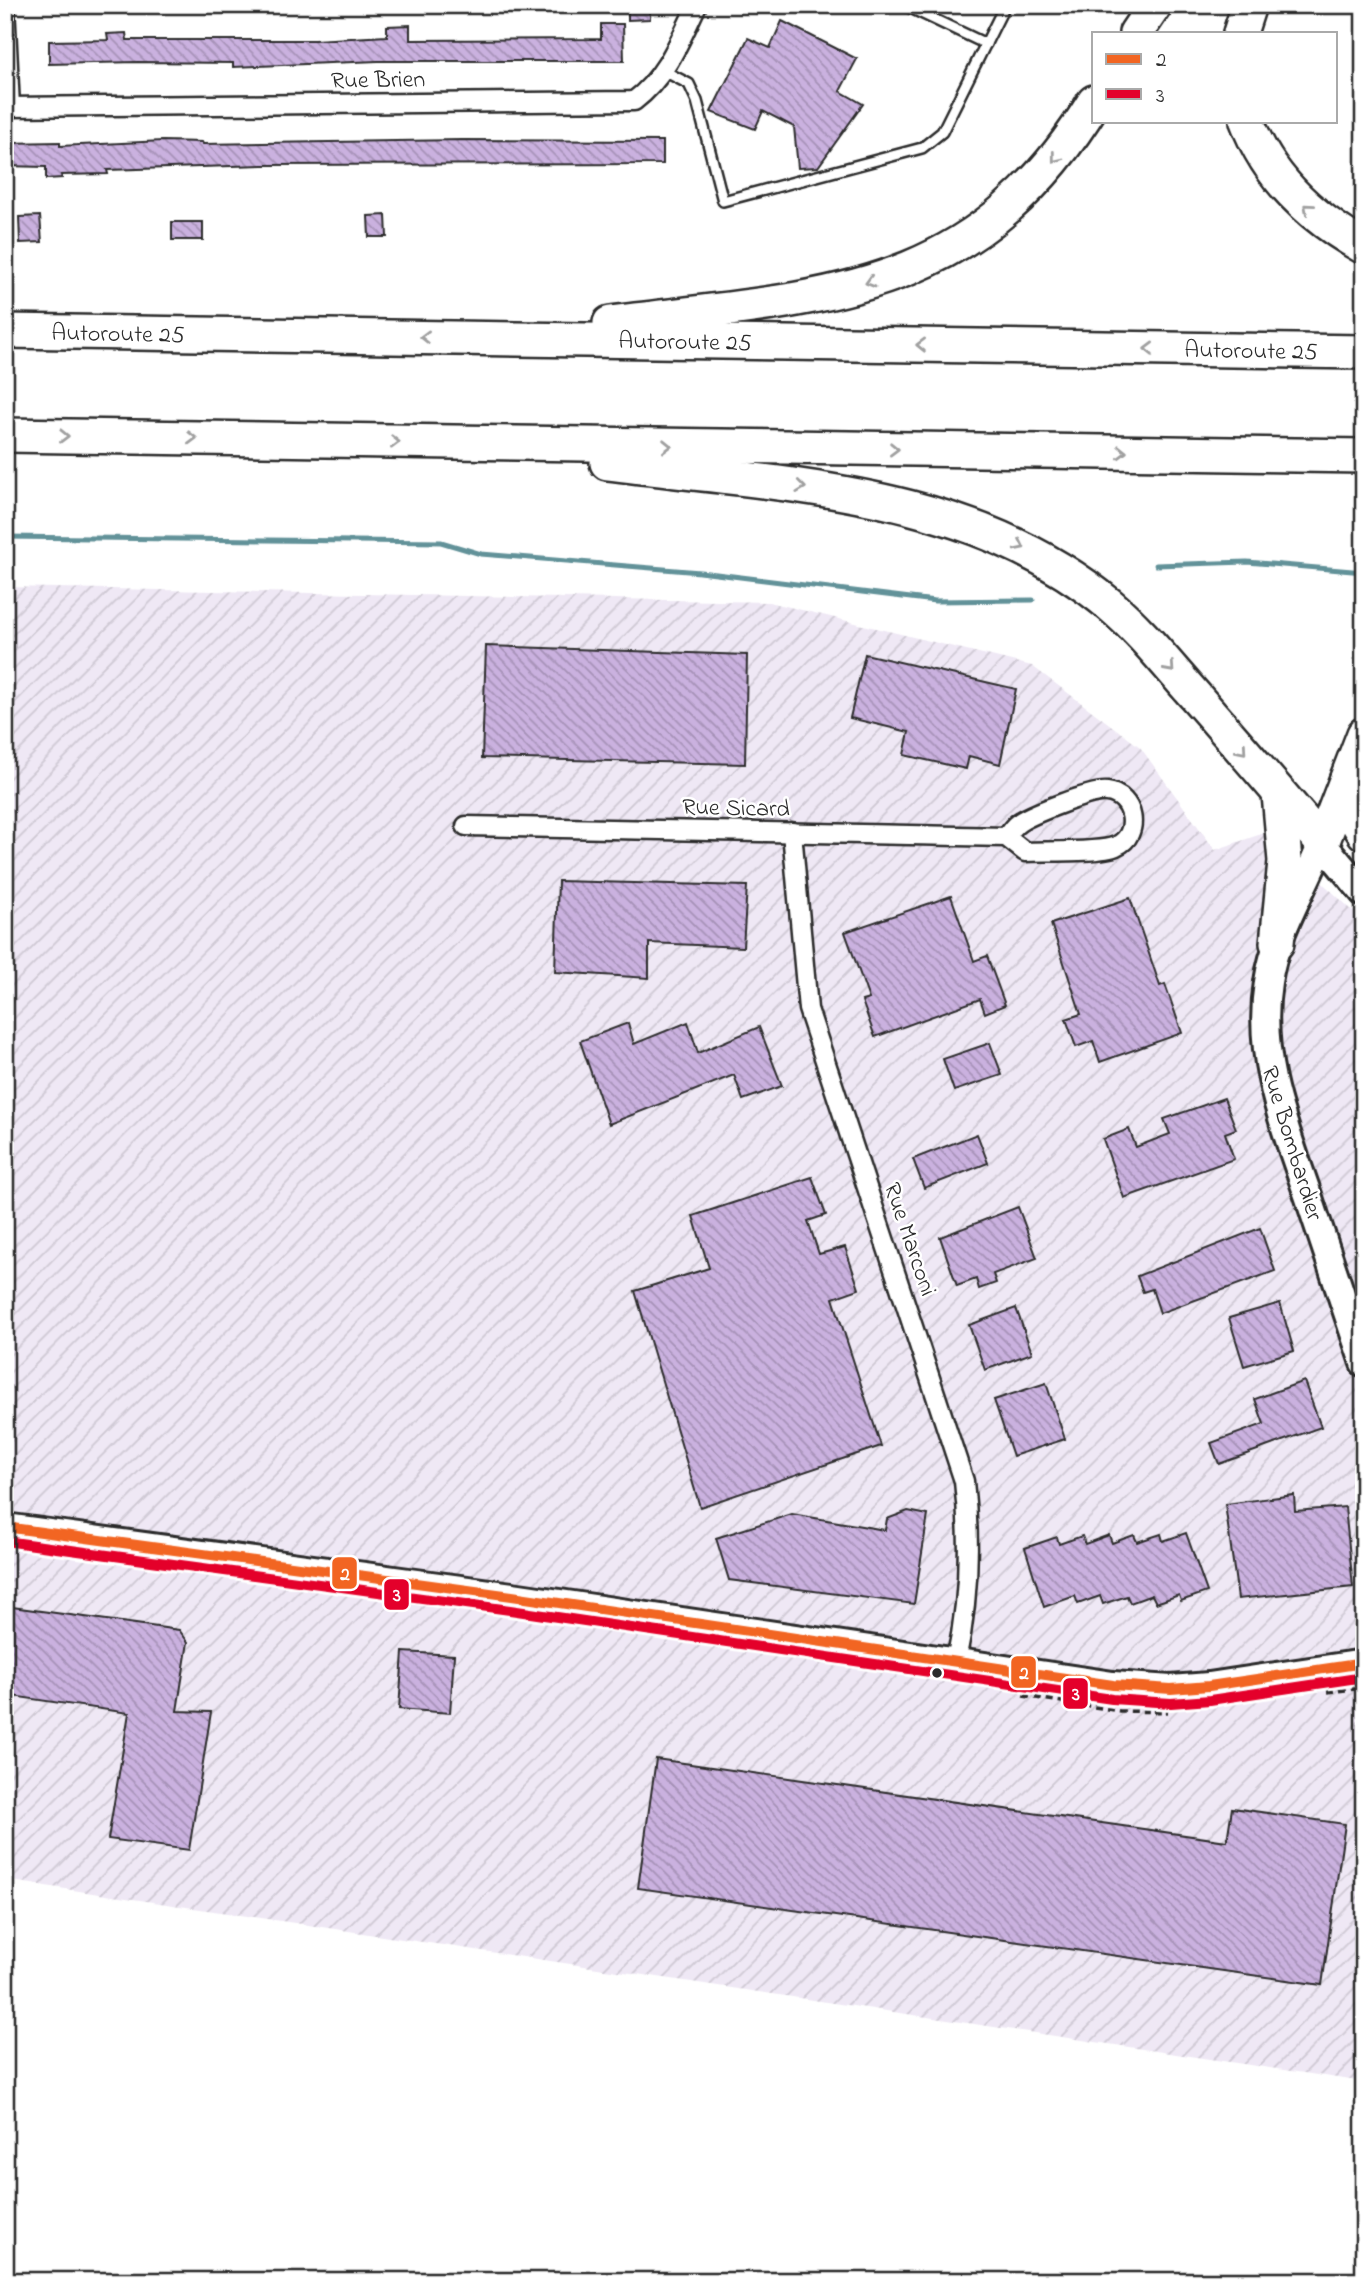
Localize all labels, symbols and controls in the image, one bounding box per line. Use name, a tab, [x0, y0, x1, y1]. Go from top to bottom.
legend	[1092, 32, 1338, 122]
text: 2	[1156, 46, 1166, 76]
street label: Rue Brien	[331, 63, 425, 100]
text: 3	[1156, 82, 1165, 112]
one-way arrow	[1052, 151, 1065, 163]
one-way arrow	[1303, 204, 1316, 216]
one-way arrow	[864, 273, 876, 288]
street label: Autoroute 25	[51, 317, 185, 354]
street label: Autoroute 25	[618, 325, 752, 362]
one-way arrow	[419, 330, 430, 345]
street label: Autoroute 25	[1184, 334, 1318, 371]
one-way arrow	[915, 337, 926, 353]
one-way arrow	[1143, 341, 1153, 357]
one-way arrow	[60, 428, 70, 444]
one-way arrow	[186, 431, 197, 446]
one-way arrow	[390, 434, 401, 450]
one-way arrow	[662, 438, 673, 453]
one-way arrow	[889, 441, 900, 457]
one-way arrow	[1116, 445, 1127, 460]
one-way arrow	[795, 479, 807, 494]
one-way arrow	[1013, 538, 1025, 552]
one-way arrow	[1162, 660, 1175, 673]
one-way arrow	[1234, 742, 1246, 755]
street label: Rue Sicard	[682, 791, 791, 828]
street label: Rue Bombardier	[1250, 1062, 1331, 1226]
street label: Rue Marconi	[873, 1178, 944, 1301]
line badge: 2	[331, 1556, 358, 1590]
text: 2	[339, 1562, 350, 1589]
line badge: 3	[383, 1578, 410, 1611]
text: 3	[392, 1583, 401, 1610]
line badge: 2	[1010, 1655, 1037, 1689]
text: 2	[1018, 1661, 1029, 1688]
unlabelled marker	[930, 1666, 944, 1680]
line badge: 3	[1062, 1677, 1089, 1710]
text: 3	[1071, 1682, 1080, 1709]

